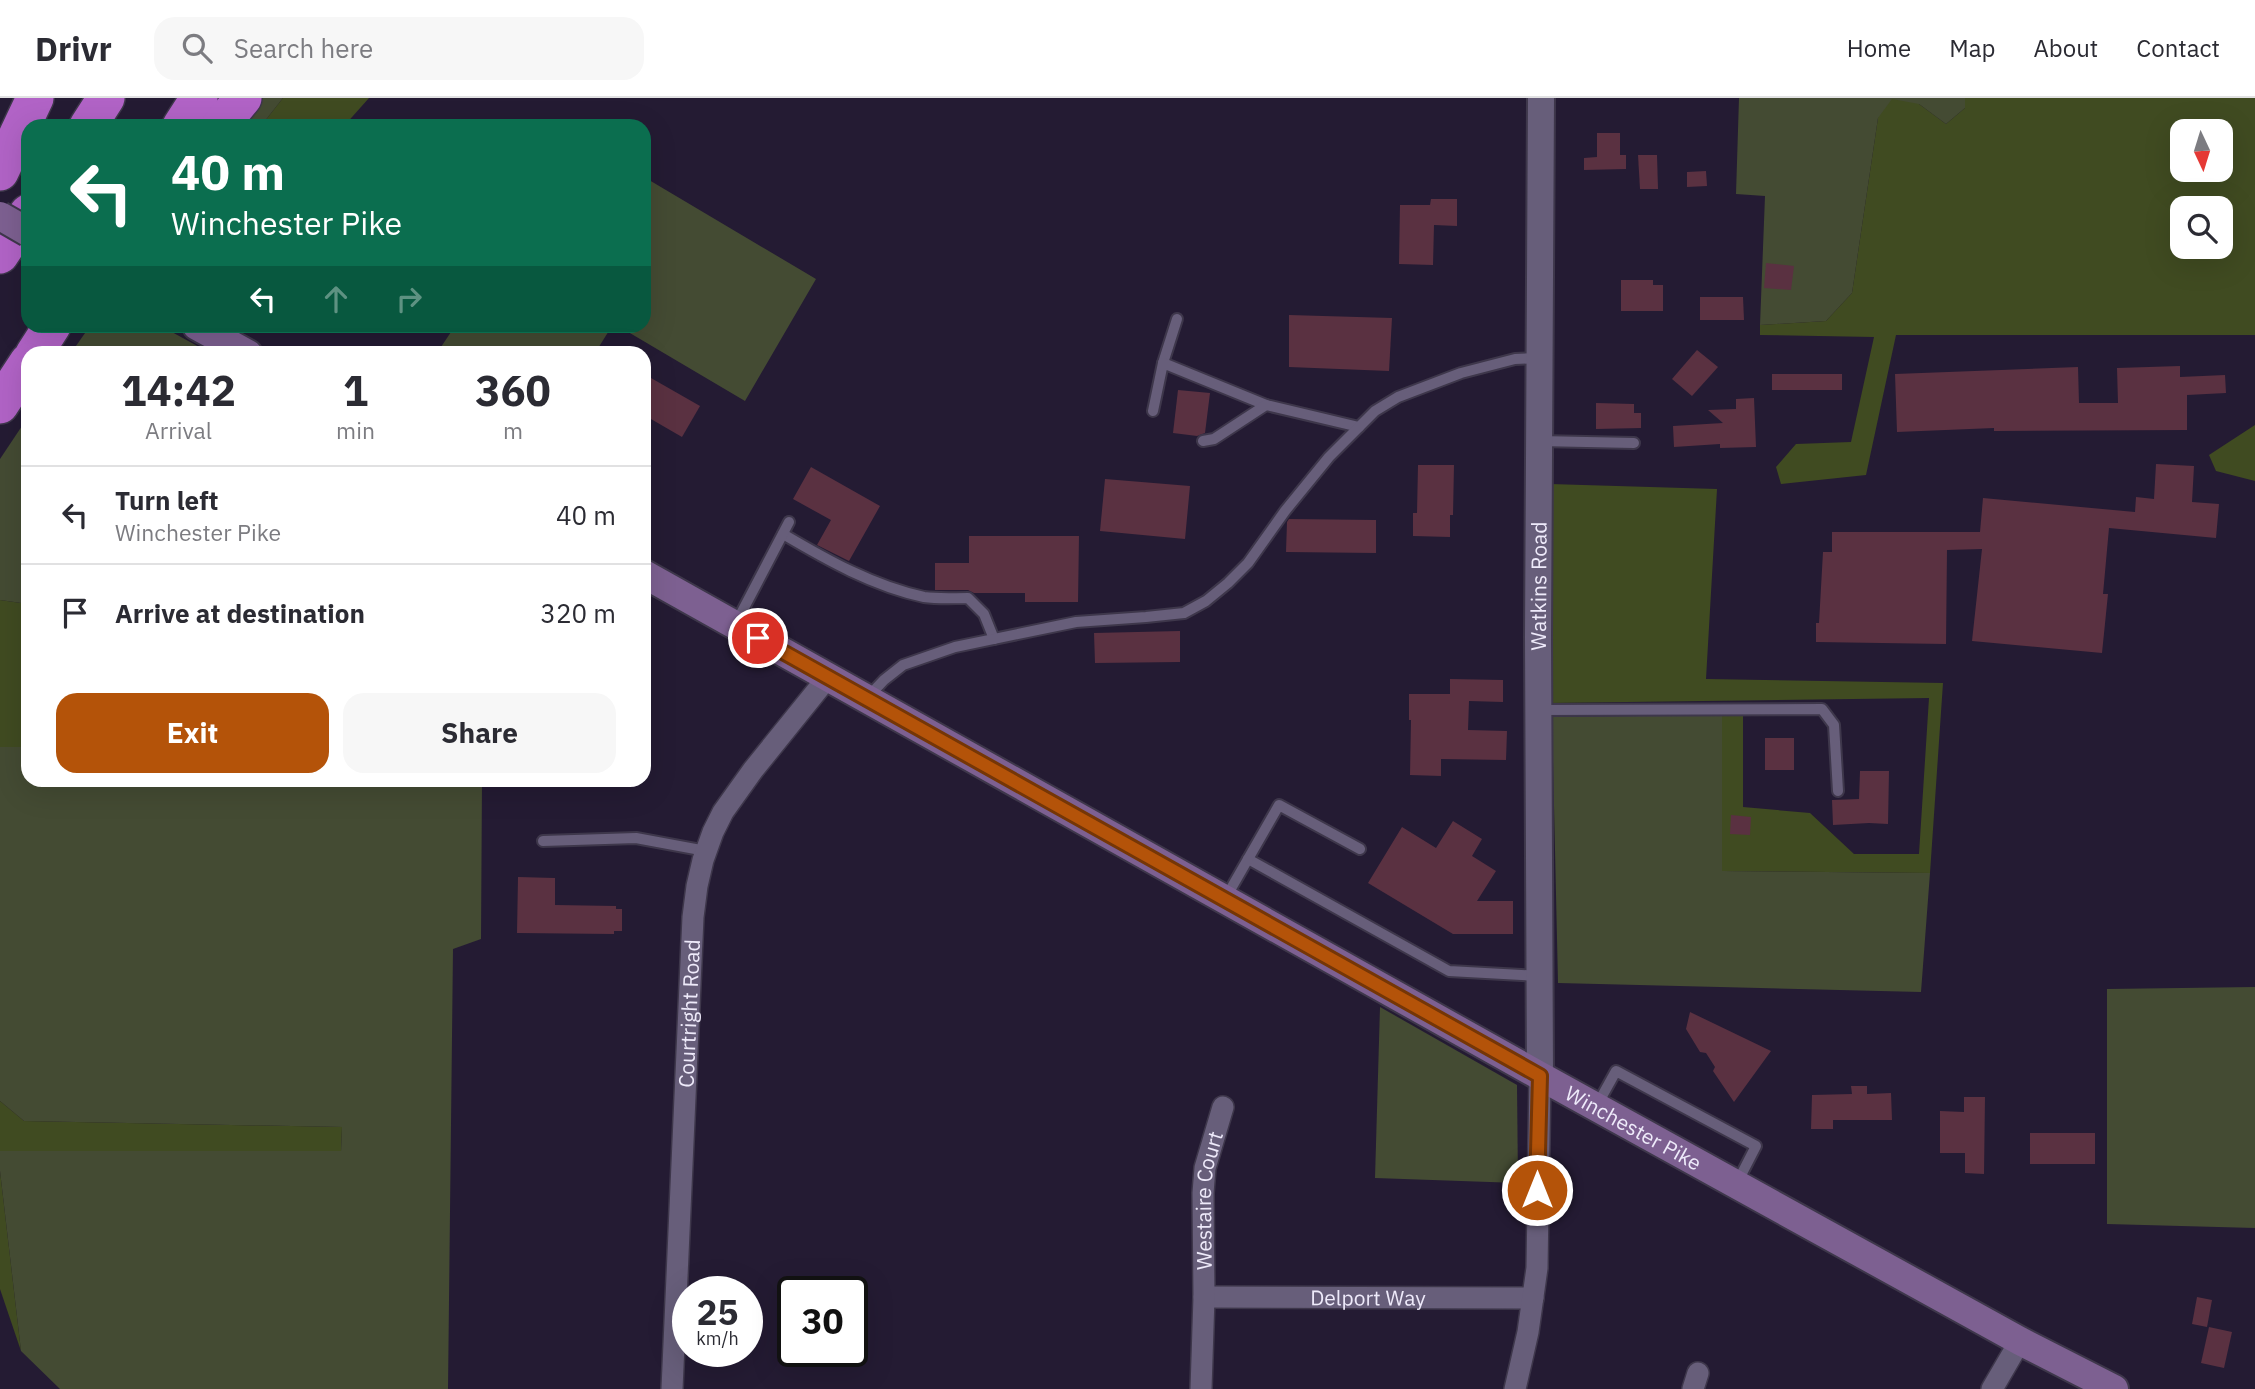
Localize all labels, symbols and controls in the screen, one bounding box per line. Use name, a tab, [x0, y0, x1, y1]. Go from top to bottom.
search box	[154, 17, 644, 80]
text: Drivr	[35, 27, 112, 70]
icon: search	[178, 29, 216, 67]
text: Search here	[234, 31, 373, 65]
text: Home	[1847, 32, 1911, 64]
text: Map	[1949, 32, 1995, 64]
text: About	[2033, 32, 2098, 64]
text: Contact	[2136, 32, 2220, 64]
north arrow	[2170, 119, 2233, 182]
map controls	[2170, 119, 2233, 259]
text: 40 m	[171, 140, 285, 203]
icon: left	[56, 147, 147, 238]
button: search	[2170, 196, 2233, 259]
text: Winchester Pike	[171, 202, 402, 244]
icon: left	[244, 280, 282, 318]
icon: ahead	[317, 280, 355, 318]
icon: right	[390, 280, 428, 318]
text: 14:42	[121, 363, 236, 418]
text: 1	[343, 363, 368, 418]
text: 360	[475, 363, 551, 418]
text: Arrival	[145, 415, 212, 445]
text: min	[336, 415, 375, 445]
text: m	[503, 415, 523, 445]
text: Turn left	[115, 483, 218, 517]
icon: left	[56, 496, 94, 534]
text: 40 m	[556, 498, 616, 532]
text: Winchester Pike	[115, 517, 281, 547]
street label: Watkins Road	[1524, 521, 1553, 651]
icon: arrive	[56, 594, 94, 632]
text: Arrive at destination	[115, 596, 365, 630]
text: 320 m	[540, 596, 616, 630]
pin	[728, 608, 788, 668]
icon: arrive	[739, 619, 777, 657]
button: Exit	[56, 693, 329, 773]
button: Share	[343, 693, 616, 773]
street label: Courtright Road	[671, 939, 706, 1088]
street label: Winchester Pike	[1560, 1079, 1707, 1177]
street label: Westaire Court	[1189, 1128, 1229, 1270]
position arrow	[1500, 1153, 1574, 1227]
speed limit sign: 30	[777, 1276, 868, 1367]
street label: Delport Way	[1310, 1283, 1426, 1312]
text: 25	[696, 1289, 739, 1335]
text: km/h	[696, 1327, 739, 1350]

